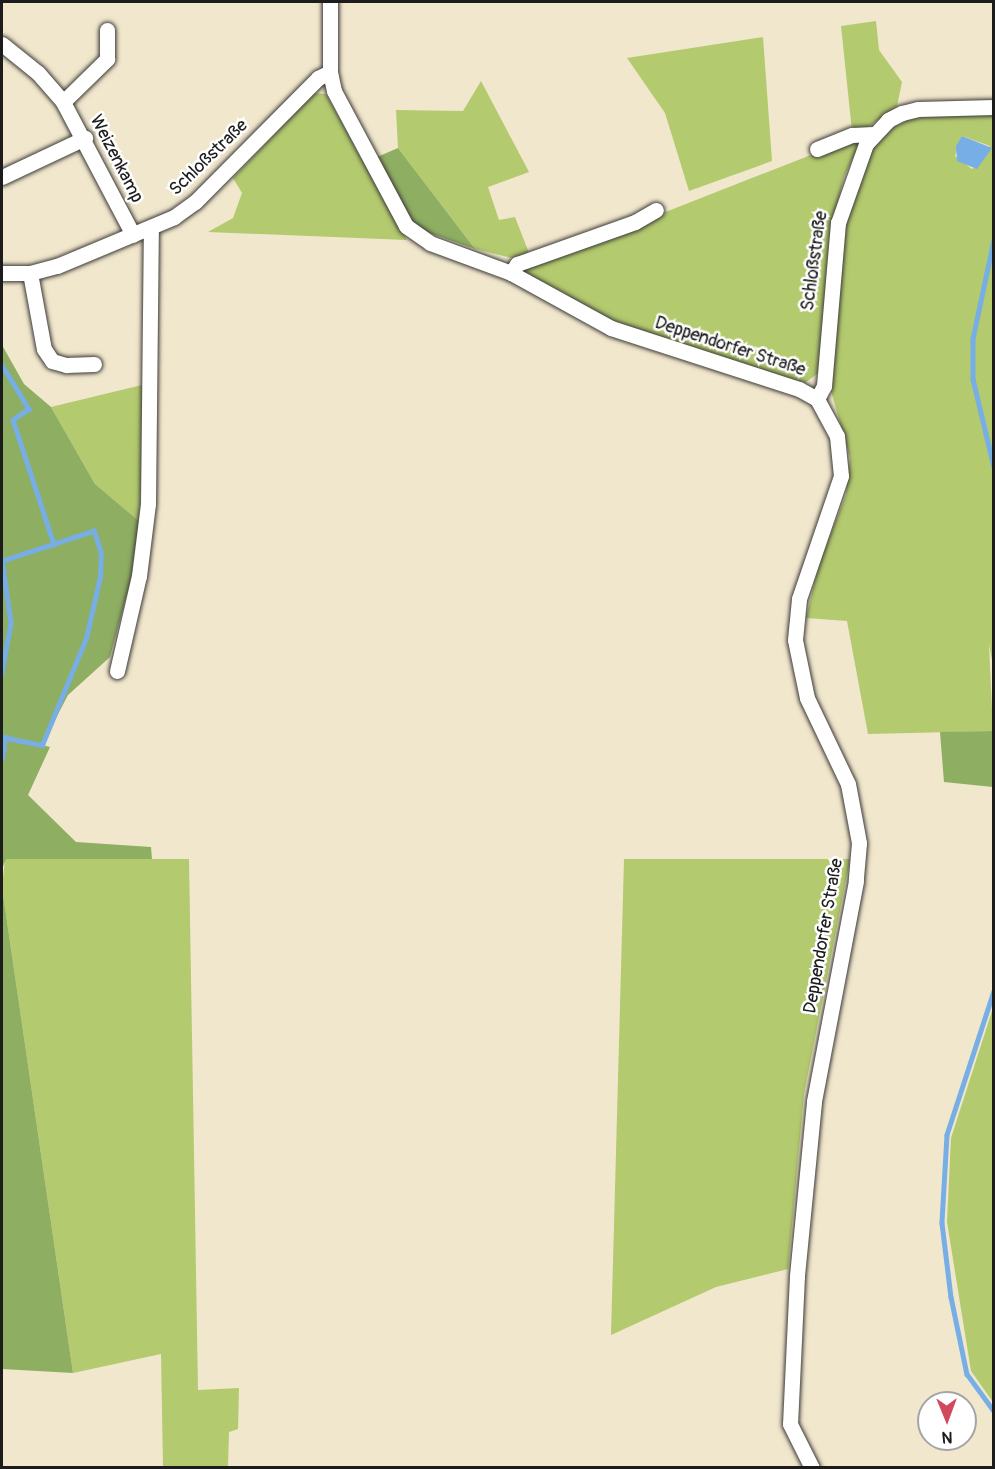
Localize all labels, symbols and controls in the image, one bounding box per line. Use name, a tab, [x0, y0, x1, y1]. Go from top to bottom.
street label: Weizenkamp	[85, 111, 147, 207]
street label: Schloßstraße	[165, 115, 253, 201]
street label: Schloßstraße	[797, 210, 833, 312]
street label: Deppendorfer Straße	[652, 312, 808, 382]
street label: Deppendorfer Straße	[800, 857, 848, 1015]
north arrow	[917, 1391, 977, 1451]
text: N	[942, 1427, 953, 1447]

